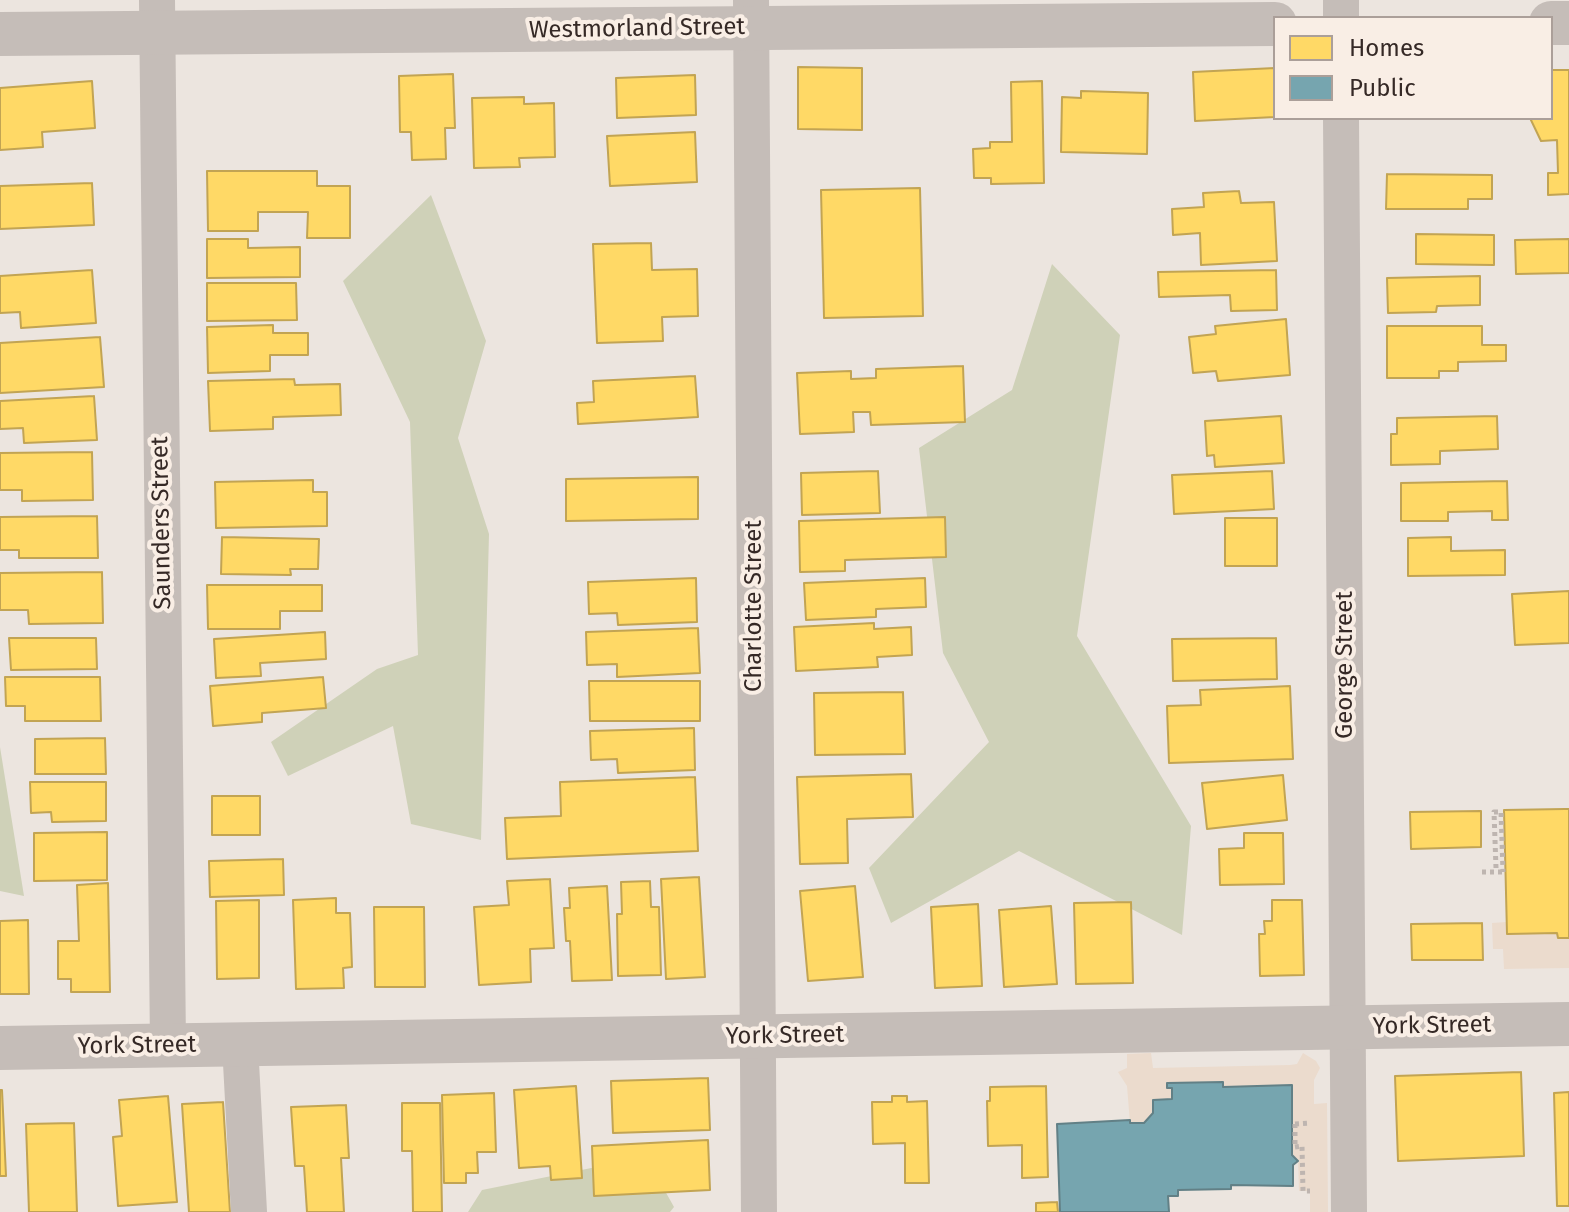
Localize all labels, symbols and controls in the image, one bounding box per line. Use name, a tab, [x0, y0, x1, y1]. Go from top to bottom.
street label: Westmorland Street	[529, 13, 745, 45]
legend	[1273, 16, 1553, 120]
text: Homes	[1349, 34, 1424, 62]
text: Public	[1349, 74, 1416, 102]
street label: Saunders Street	[146, 436, 178, 610]
street label: Charlotte Street	[740, 520, 768, 692]
street label: George Street	[1331, 591, 1359, 739]
street label: York Street	[1372, 1011, 1492, 1041]
street label: York Street	[725, 1021, 845, 1051]
street label: York Street	[77, 1031, 197, 1061]

